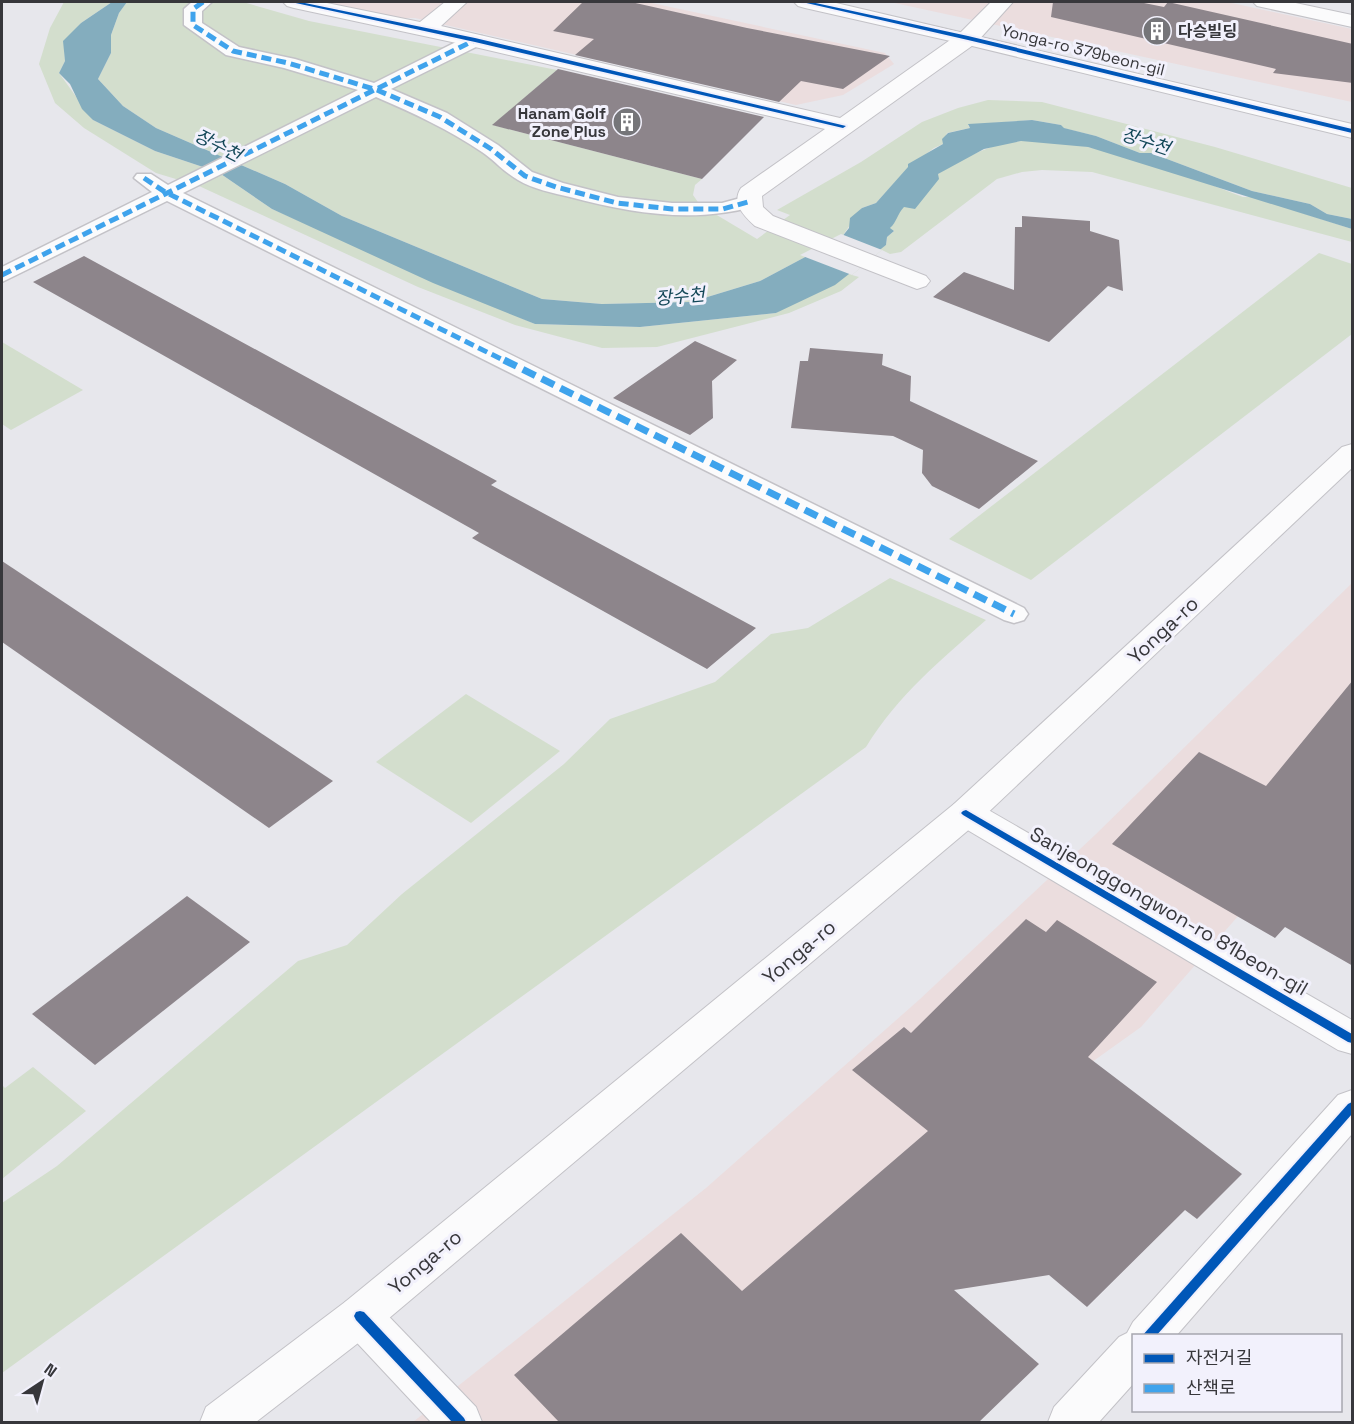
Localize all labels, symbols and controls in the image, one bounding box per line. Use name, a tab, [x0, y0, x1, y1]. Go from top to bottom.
building icon: 다승빌딩	[1141, 15, 1173, 47]
street label: Yonga-ro 379beon-gil	[999, 20, 1167, 80]
place label: 다승빌딩	[1178, 21, 1237, 42]
place label: Hanam Golf Zone Plus	[518, 103, 606, 142]
building icon: Hanam Golf Zone Plus	[611, 106, 643, 138]
water label: 장수천	[1119, 122, 1175, 160]
water label: 장수천	[191, 123, 248, 168]
water label: 장수천	[654, 282, 708, 310]
street label: Yonga-ro	[1122, 591, 1204, 669]
street label: Sanjeonggongwon-ro 81beon-gil	[1025, 821, 1313, 1001]
street label: Yonga-ro	[757, 914, 841, 990]
street label: Yonga-ro	[383, 1224, 467, 1300]
legend	[1132, 1334, 1342, 1412]
text: 자전거길	[1186, 1346, 1252, 1369]
north arrow	[12, 1352, 72, 1412]
text: N	[40, 1359, 61, 1382]
text: 산책로	[1186, 1376, 1236, 1399]

